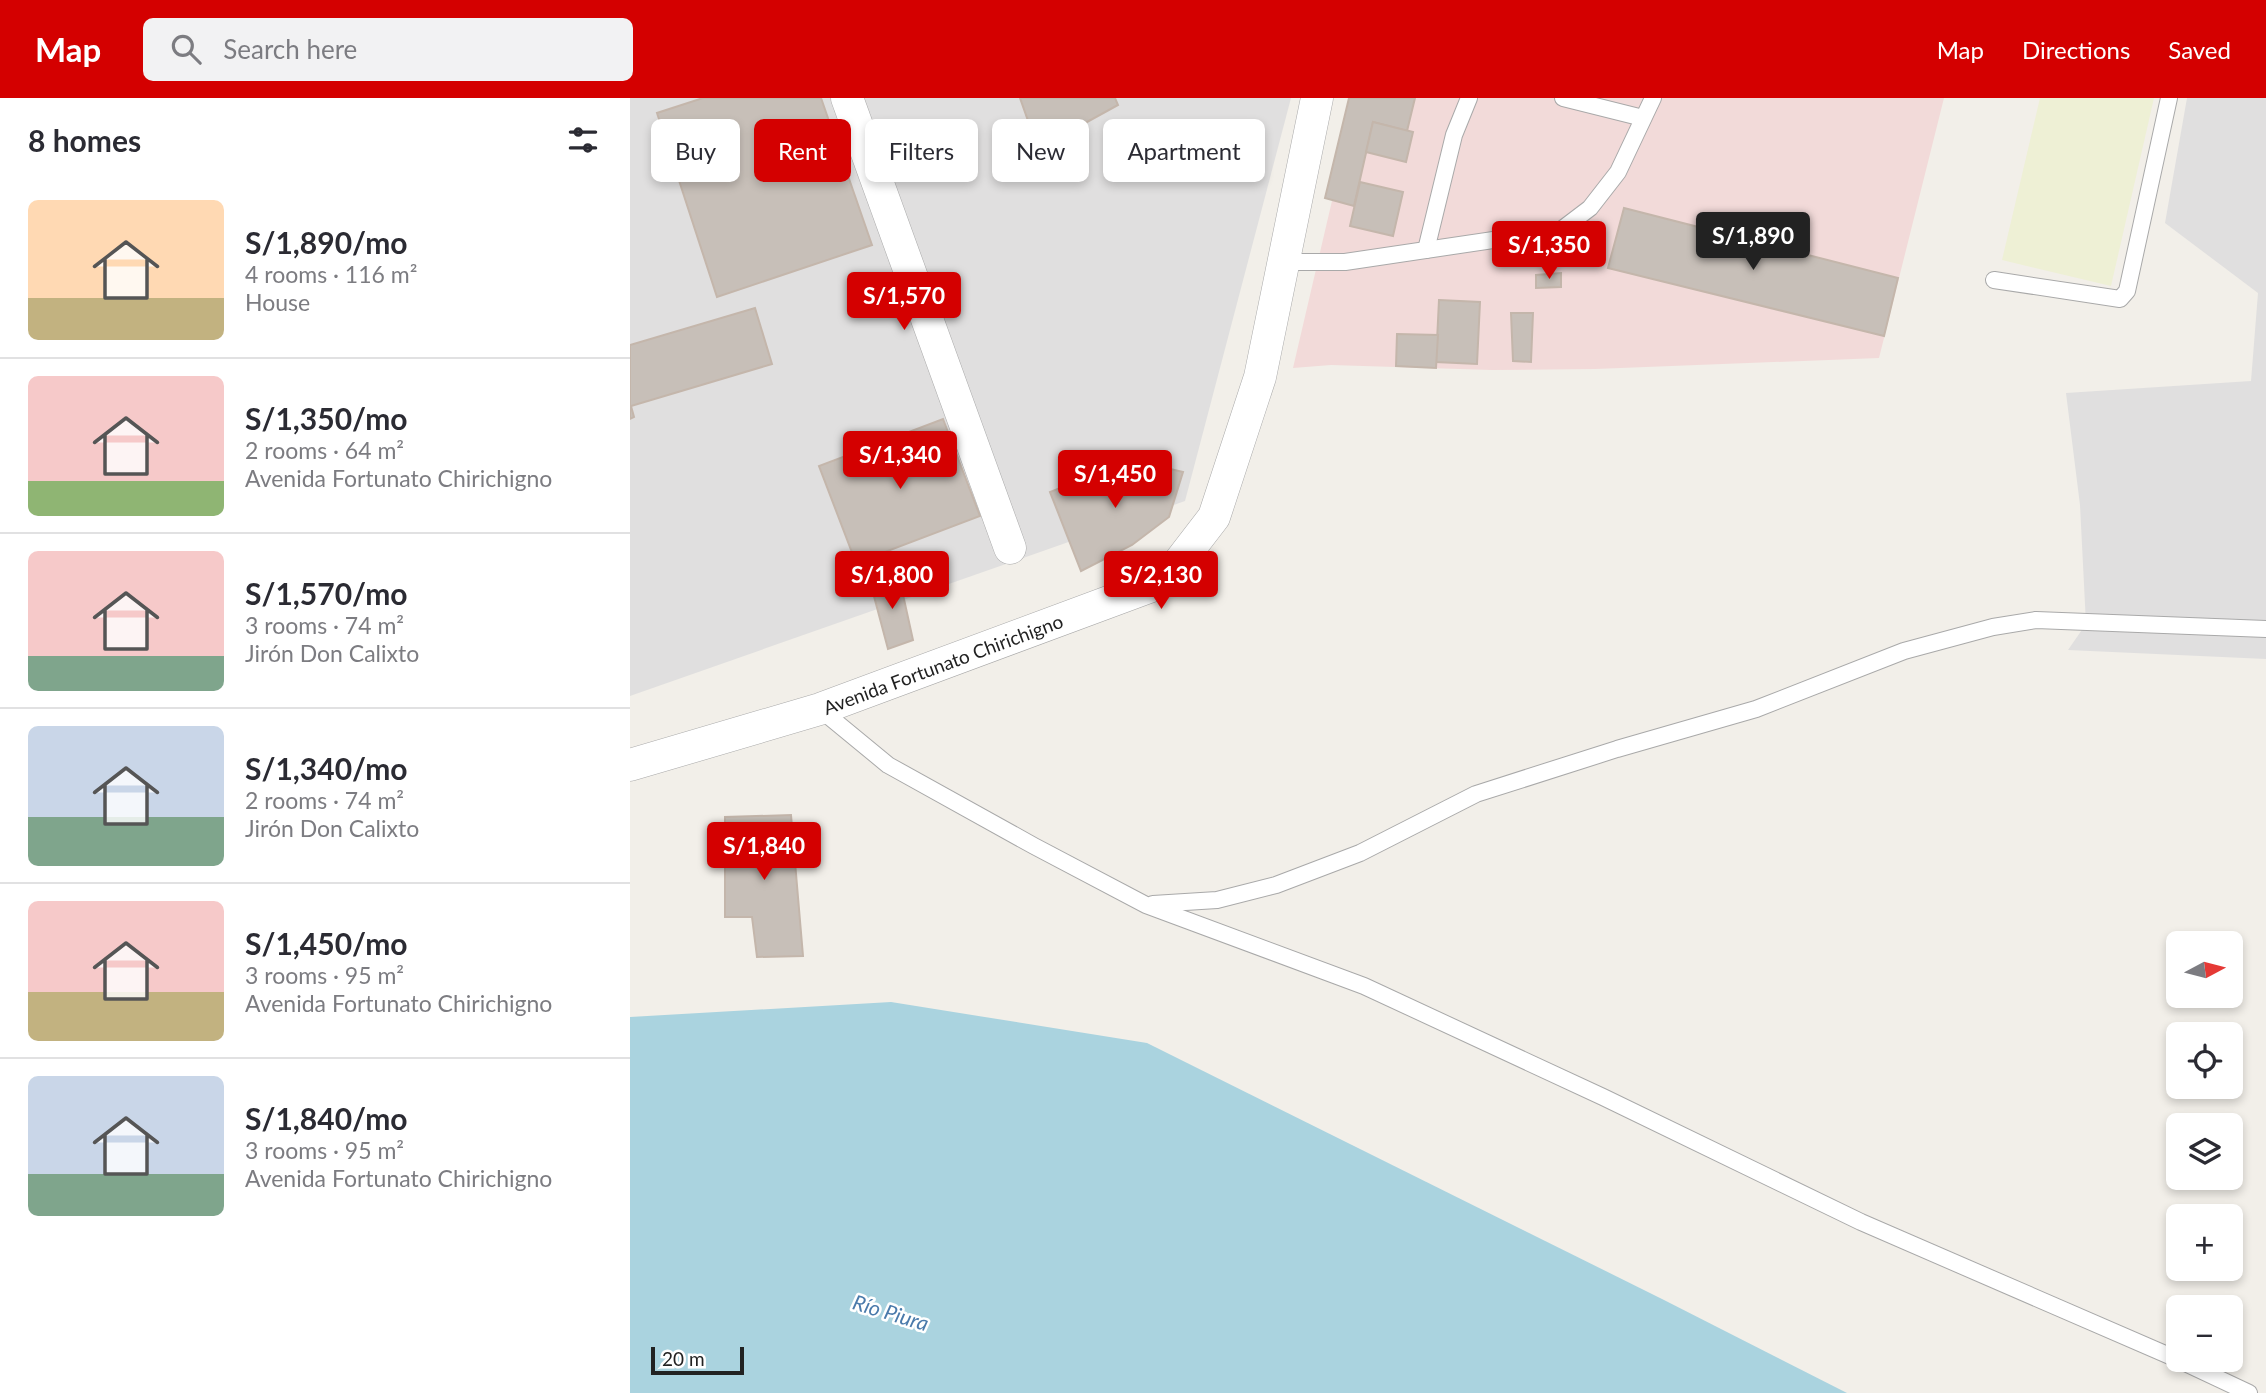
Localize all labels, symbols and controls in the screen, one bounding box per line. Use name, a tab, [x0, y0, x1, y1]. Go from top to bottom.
search box	[143, 18, 633, 81]
text: Map	[35, 29, 101, 69]
icon: search	[167, 30, 205, 68]
text: Search here	[223, 33, 357, 65]
text: Map	[1937, 35, 1984, 64]
text: Directions	[2022, 35, 2130, 64]
text: Saved	[2168, 35, 2231, 64]
chip: Buy	[651, 119, 740, 182]
chip: Rent	[754, 119, 851, 182]
chip: Filters	[865, 119, 978, 182]
chip: New	[992, 119, 1089, 182]
chip: Apartment	[1103, 119, 1265, 182]
icon: filters	[564, 121, 602, 159]
text: 8 homes	[28, 122, 141, 158]
pin: S/1,890	[1688, 212, 1818, 272]
text: S/1,890	[1712, 221, 1794, 249]
pin: S/1,350	[1484, 222, 1614, 281]
text: S/1,890/mo	[245, 224, 408, 260]
icon: home	[84, 228, 168, 312]
text: S/1,350	[1508, 230, 1590, 258]
text: 4 rooms · 116 m²	[245, 260, 417, 288]
pin: S/1,570	[839, 272, 969, 332]
text: S/1,570	[863, 281, 945, 309]
text: House	[245, 288, 310, 316]
text: S/1,350/mo	[245, 400, 408, 436]
icon: home	[84, 404, 168, 488]
pin: S/1,340	[835, 432, 965, 491]
text: 2 rooms · 64 m²	[245, 436, 404, 464]
text: S/1,340	[859, 440, 941, 468]
pin: S/1,450	[1050, 450, 1180, 510]
text: S/1,450	[1074, 459, 1156, 487]
text: Avenida Fortunato Chirichigno	[245, 464, 552, 492]
pin: S/1,800	[827, 552, 957, 611]
pin: S/2,130	[1096, 552, 1226, 611]
text: S/1,800	[851, 560, 933, 588]
text: S/2,130	[1120, 560, 1202, 588]
text: S/1,570/mo	[245, 575, 408, 611]
icon: home	[84, 579, 168, 663]
street label: Avenida Fortunato Chirichigno	[820, 609, 1066, 718]
text: 3 rooms · 74 m²	[245, 611, 404, 639]
text: Jirón Don Calixto	[245, 639, 419, 667]
text: S/1,340/mo	[245, 750, 408, 786]
icon: home	[84, 754, 168, 838]
text: 2 rooms · 74 m²	[245, 786, 404, 814]
text: Jirón Don Calixto	[245, 814, 419, 842]
pin: S/1,840	[699, 822, 829, 882]
text: S/1,840	[723, 831, 805, 859]
text: S/1,450/mo	[245, 925, 408, 961]
icon: home	[84, 929, 168, 1013]
north arrow	[2166, 931, 2244, 1008]
map controls	[2166, 931, 2243, 1372]
text: 3 rooms · 95 m²	[245, 961, 404, 989]
text: Avenida Fortunato Chirichigno	[245, 989, 552, 1017]
button: locate	[2166, 1022, 2243, 1099]
text: S/1,840/mo	[245, 1100, 408, 1136]
icon: home	[84, 1104, 168, 1188]
button: layers	[2166, 1113, 2243, 1190]
text: 3 rooms · 95 m²	[245, 1136, 404, 1164]
text: Avenida Fortunato Chirichigno	[245, 1164, 552, 1192]
button: +	[2166, 1204, 2243, 1281]
water label: Río Piura	[850, 1289, 932, 1335]
button: −	[2166, 1295, 2243, 1372]
scale bar	[651, 1344, 744, 1376]
text: 20 m	[662, 1347, 705, 1370]

